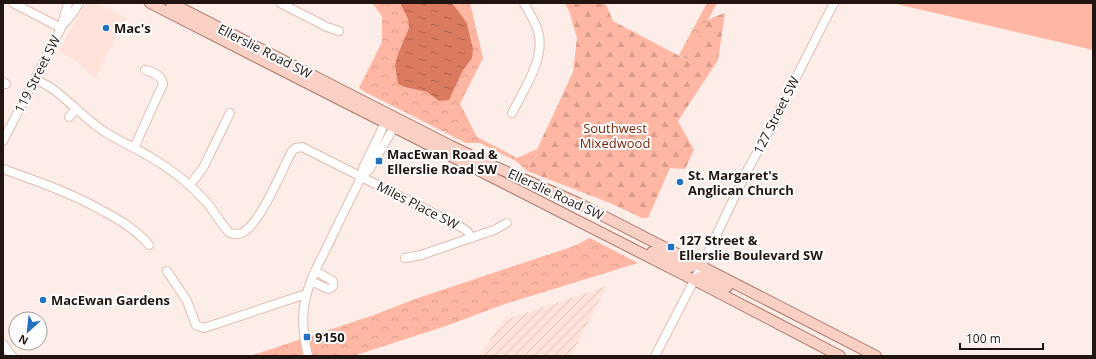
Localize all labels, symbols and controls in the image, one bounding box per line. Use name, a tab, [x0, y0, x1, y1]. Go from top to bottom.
place label: Mac's	[114, 19, 151, 37]
street label: Ellerslie Road SW	[215, 20, 315, 82]
marker: Mac's	[101, 23, 111, 33]
street label: 119 Street SW	[10, 32, 64, 116]
street label: 127 Street SW	[749, 73, 803, 157]
park label: Southwest Mixedwood	[580, 119, 650, 152]
place label: MacEwan Road & Ellerslie Road SW	[387, 145, 498, 178]
marker: MacEwan Road & Ellerslie Road SW	[374, 156, 384, 166]
street label: Ellerslie Road SW	[505, 164, 607, 224]
place label: St. Margaret's Anglican Church	[688, 166, 794, 199]
street label: Miles Place SW	[374, 177, 462, 233]
marker: St. Margaret's Anglican Church	[675, 177, 685, 187]
place label: 127 Street & Ellerslie Boulevard SW	[679, 231, 823, 264]
marker: 127 Street & Ellerslie Boulevard SW	[666, 242, 676, 252]
place label: MacEwan Gardens	[51, 291, 170, 309]
marker: MacEwan Gardens	[38, 295, 48, 305]
north arrow	[8, 311, 48, 351]
scale bar	[960, 325, 1043, 351]
place label: 9150	[315, 328, 345, 346]
text: 100 m	[966, 330, 1001, 347]
text: N	[16, 332, 31, 349]
marker: 9150	[302, 332, 312, 342]

